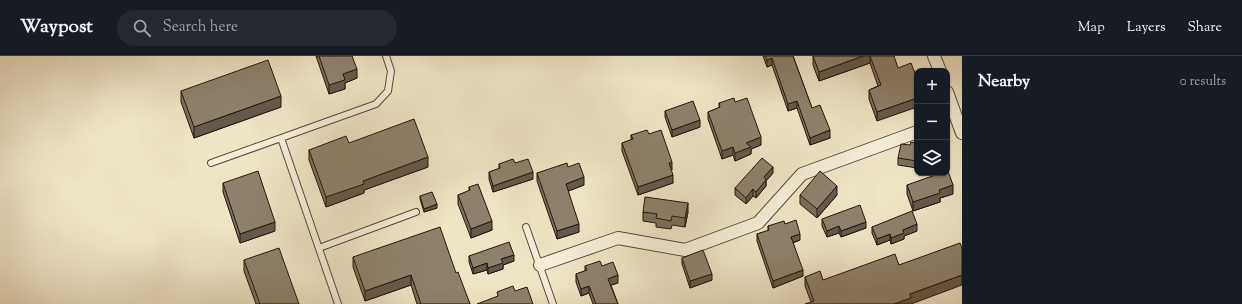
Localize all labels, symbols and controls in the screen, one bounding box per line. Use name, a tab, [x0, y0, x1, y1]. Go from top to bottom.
search box	[117, 10, 397, 46]
text: Waypost	[20, 14, 93, 41]
icon: search	[131, 17, 153, 39]
text: Search here	[163, 17, 238, 38]
text: Map	[1078, 18, 1105, 38]
text: Layers	[1127, 18, 1165, 38]
text: Share	[1187, 18, 1222, 38]
map controls	[914, 68, 950, 176]
button: +	[914, 68, 950, 104]
text: Nearby	[978, 70, 1030, 94]
text: 0 results	[1180, 73, 1226, 91]
button: −	[914, 104, 950, 140]
button: layers	[914, 140, 950, 176]

